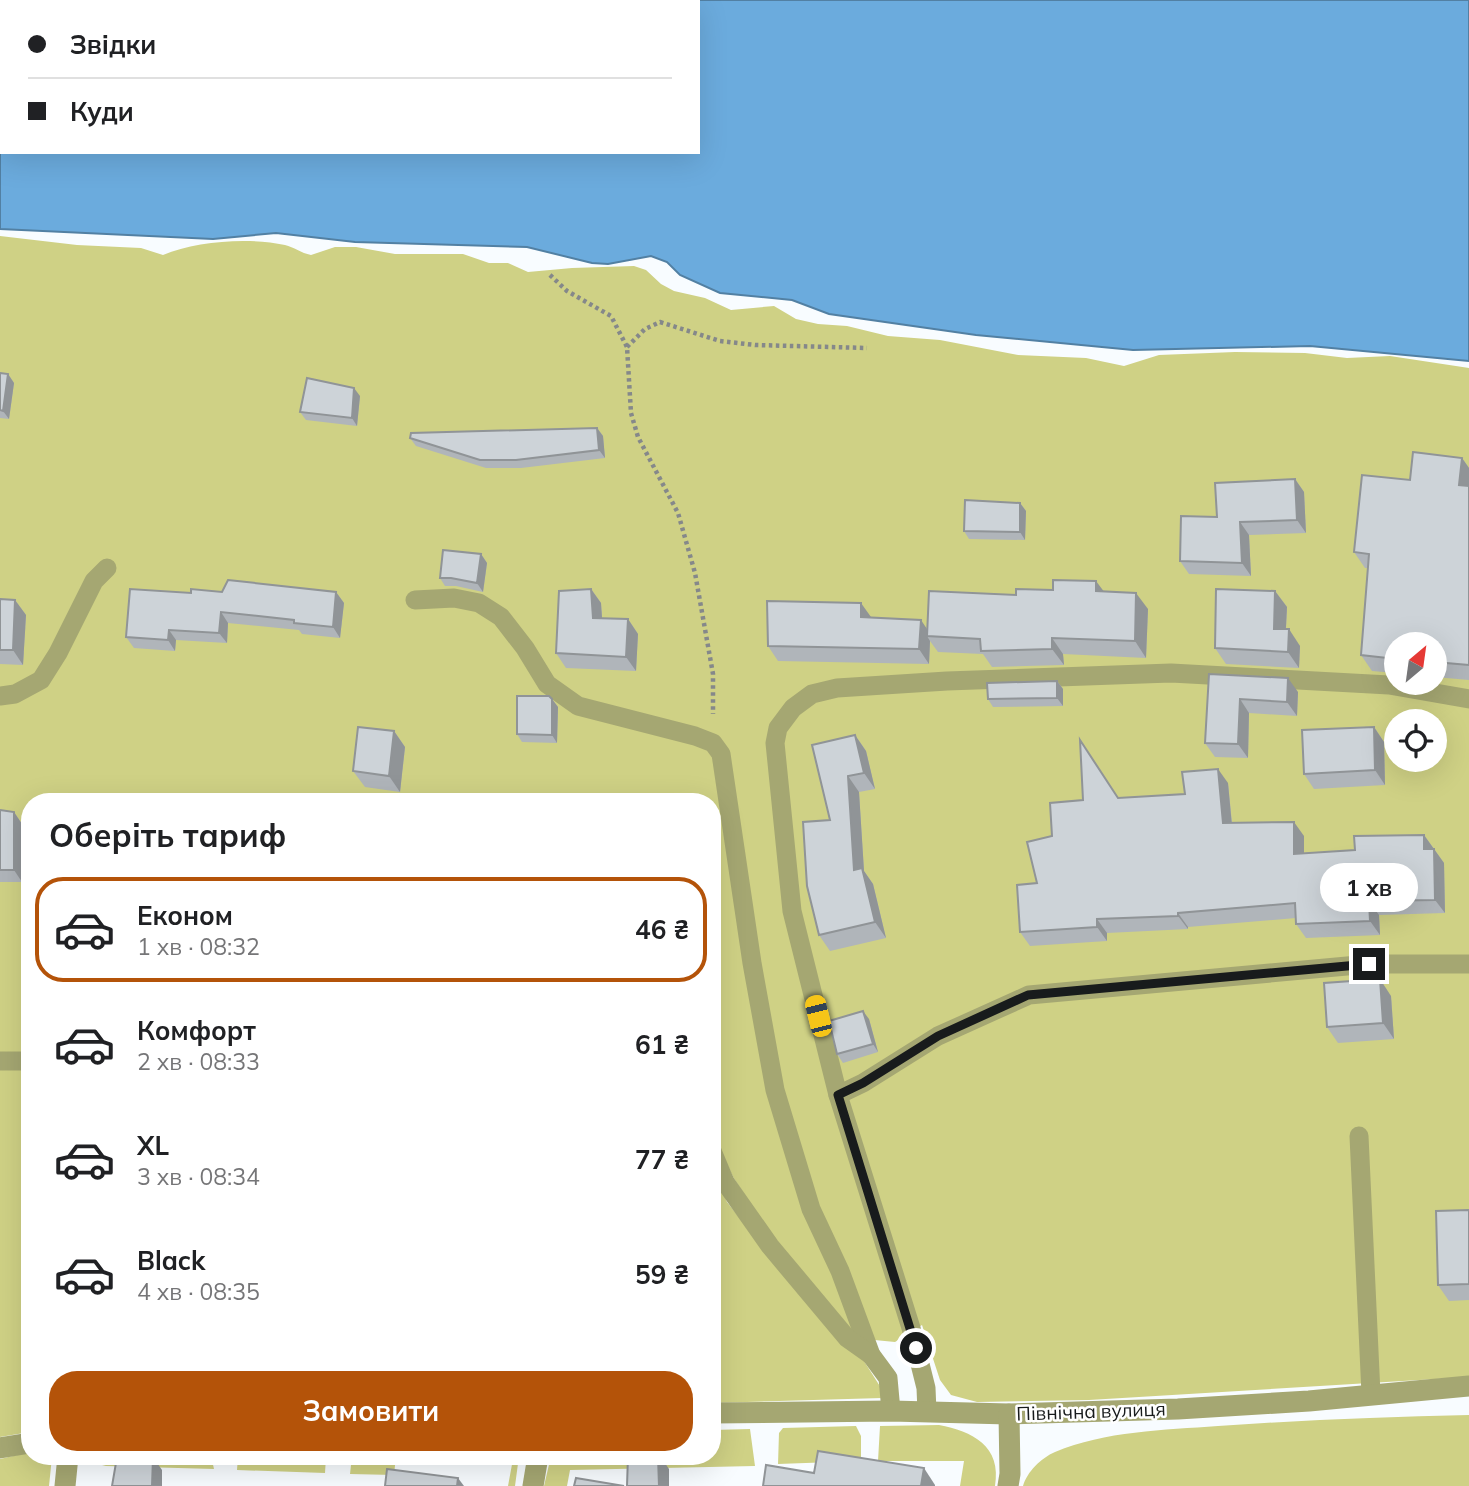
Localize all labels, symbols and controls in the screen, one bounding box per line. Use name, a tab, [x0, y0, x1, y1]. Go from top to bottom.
text: Звідки	[70, 28, 156, 61]
text: Куди	[70, 95, 134, 128]
north arrow	[1384, 632, 1447, 695]
map controls	[1384, 632, 1447, 772]
button: locate	[1384, 709, 1447, 772]
text: Оберіть тариф	[49, 815, 286, 855]
callout: 1 хв	[1320, 862, 1418, 912]
text: 1 хв	[1346, 873, 1392, 902]
icon: car	[53, 898, 116, 961]
text: Економ	[137, 899, 233, 932]
text: 46 ₴	[635, 913, 689, 946]
text: 1 хв · 08:32	[137, 932, 260, 961]
route end	[1353, 948, 1385, 980]
car	[803, 993, 834, 1039]
icon: car	[53, 1013, 116, 1076]
text: Комфорт	[137, 1014, 256, 1047]
text: 61 ₴	[635, 1028, 689, 1061]
text: 2 хв · 08:33	[137, 1047, 260, 1076]
icon: car	[53, 1128, 116, 1191]
text: XL	[137, 1129, 169, 1162]
text: 77 ₴	[635, 1143, 689, 1176]
text: 3 хв · 08:34	[137, 1162, 260, 1191]
icon: car	[53, 1243, 116, 1306]
text: Black	[137, 1244, 205, 1277]
text: 59 ₴	[635, 1258, 689, 1291]
text: 4 хв · 08:35	[137, 1277, 260, 1306]
route start	[900, 1332, 932, 1364]
button: Замовити	[49, 1371, 693, 1451]
street label: Північна вулиця	[1016, 1396, 1166, 1426]

